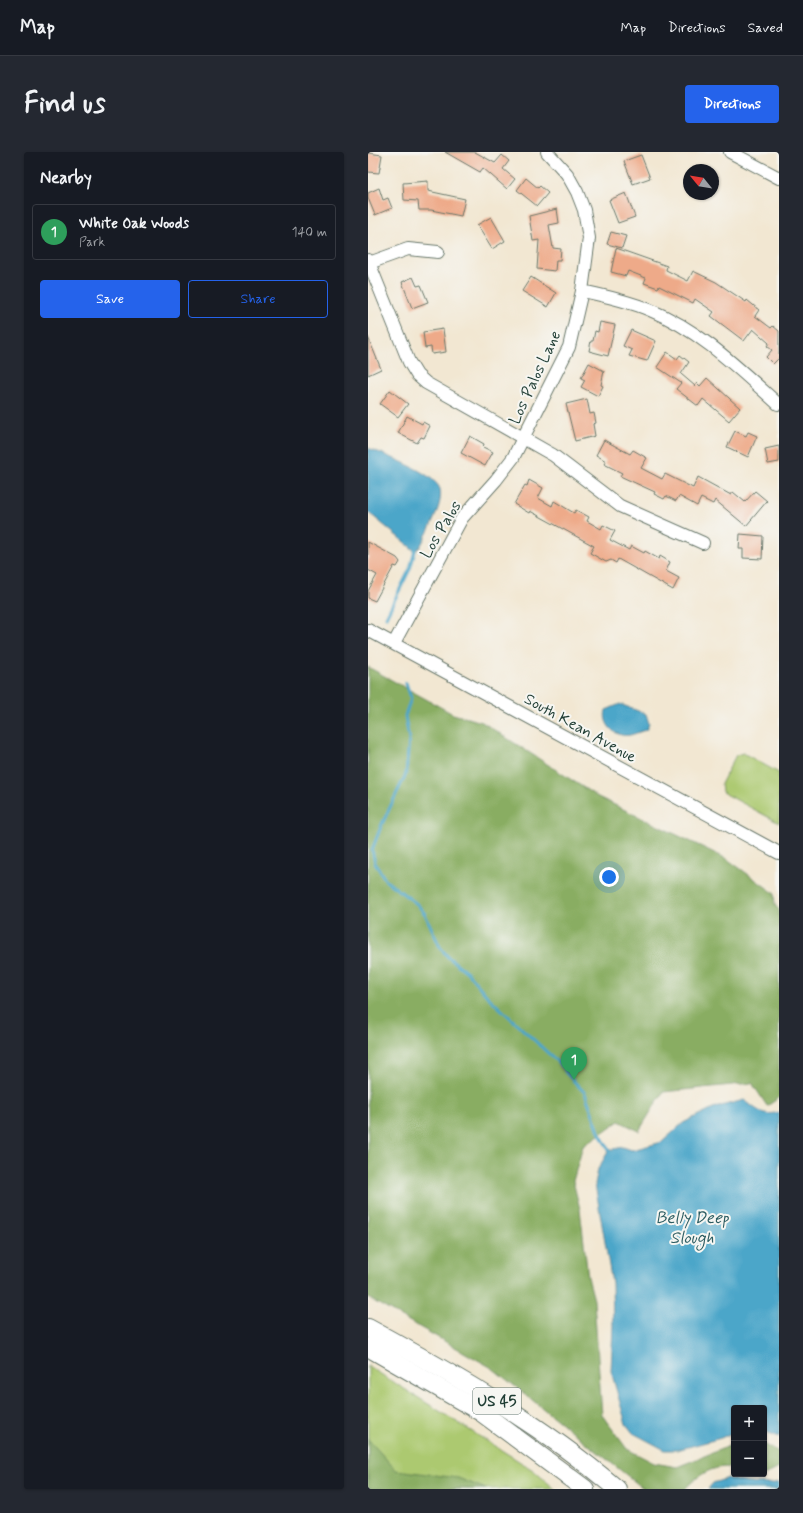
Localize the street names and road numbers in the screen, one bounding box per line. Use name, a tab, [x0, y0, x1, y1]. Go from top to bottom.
street label: Los Palos Lane	[504, 327, 566, 428]
street label: Los Palos	[416, 497, 467, 563]
street label: South Kean Avenue	[520, 689, 641, 768]
road number: US 45	[473, 1388, 521, 1414]

